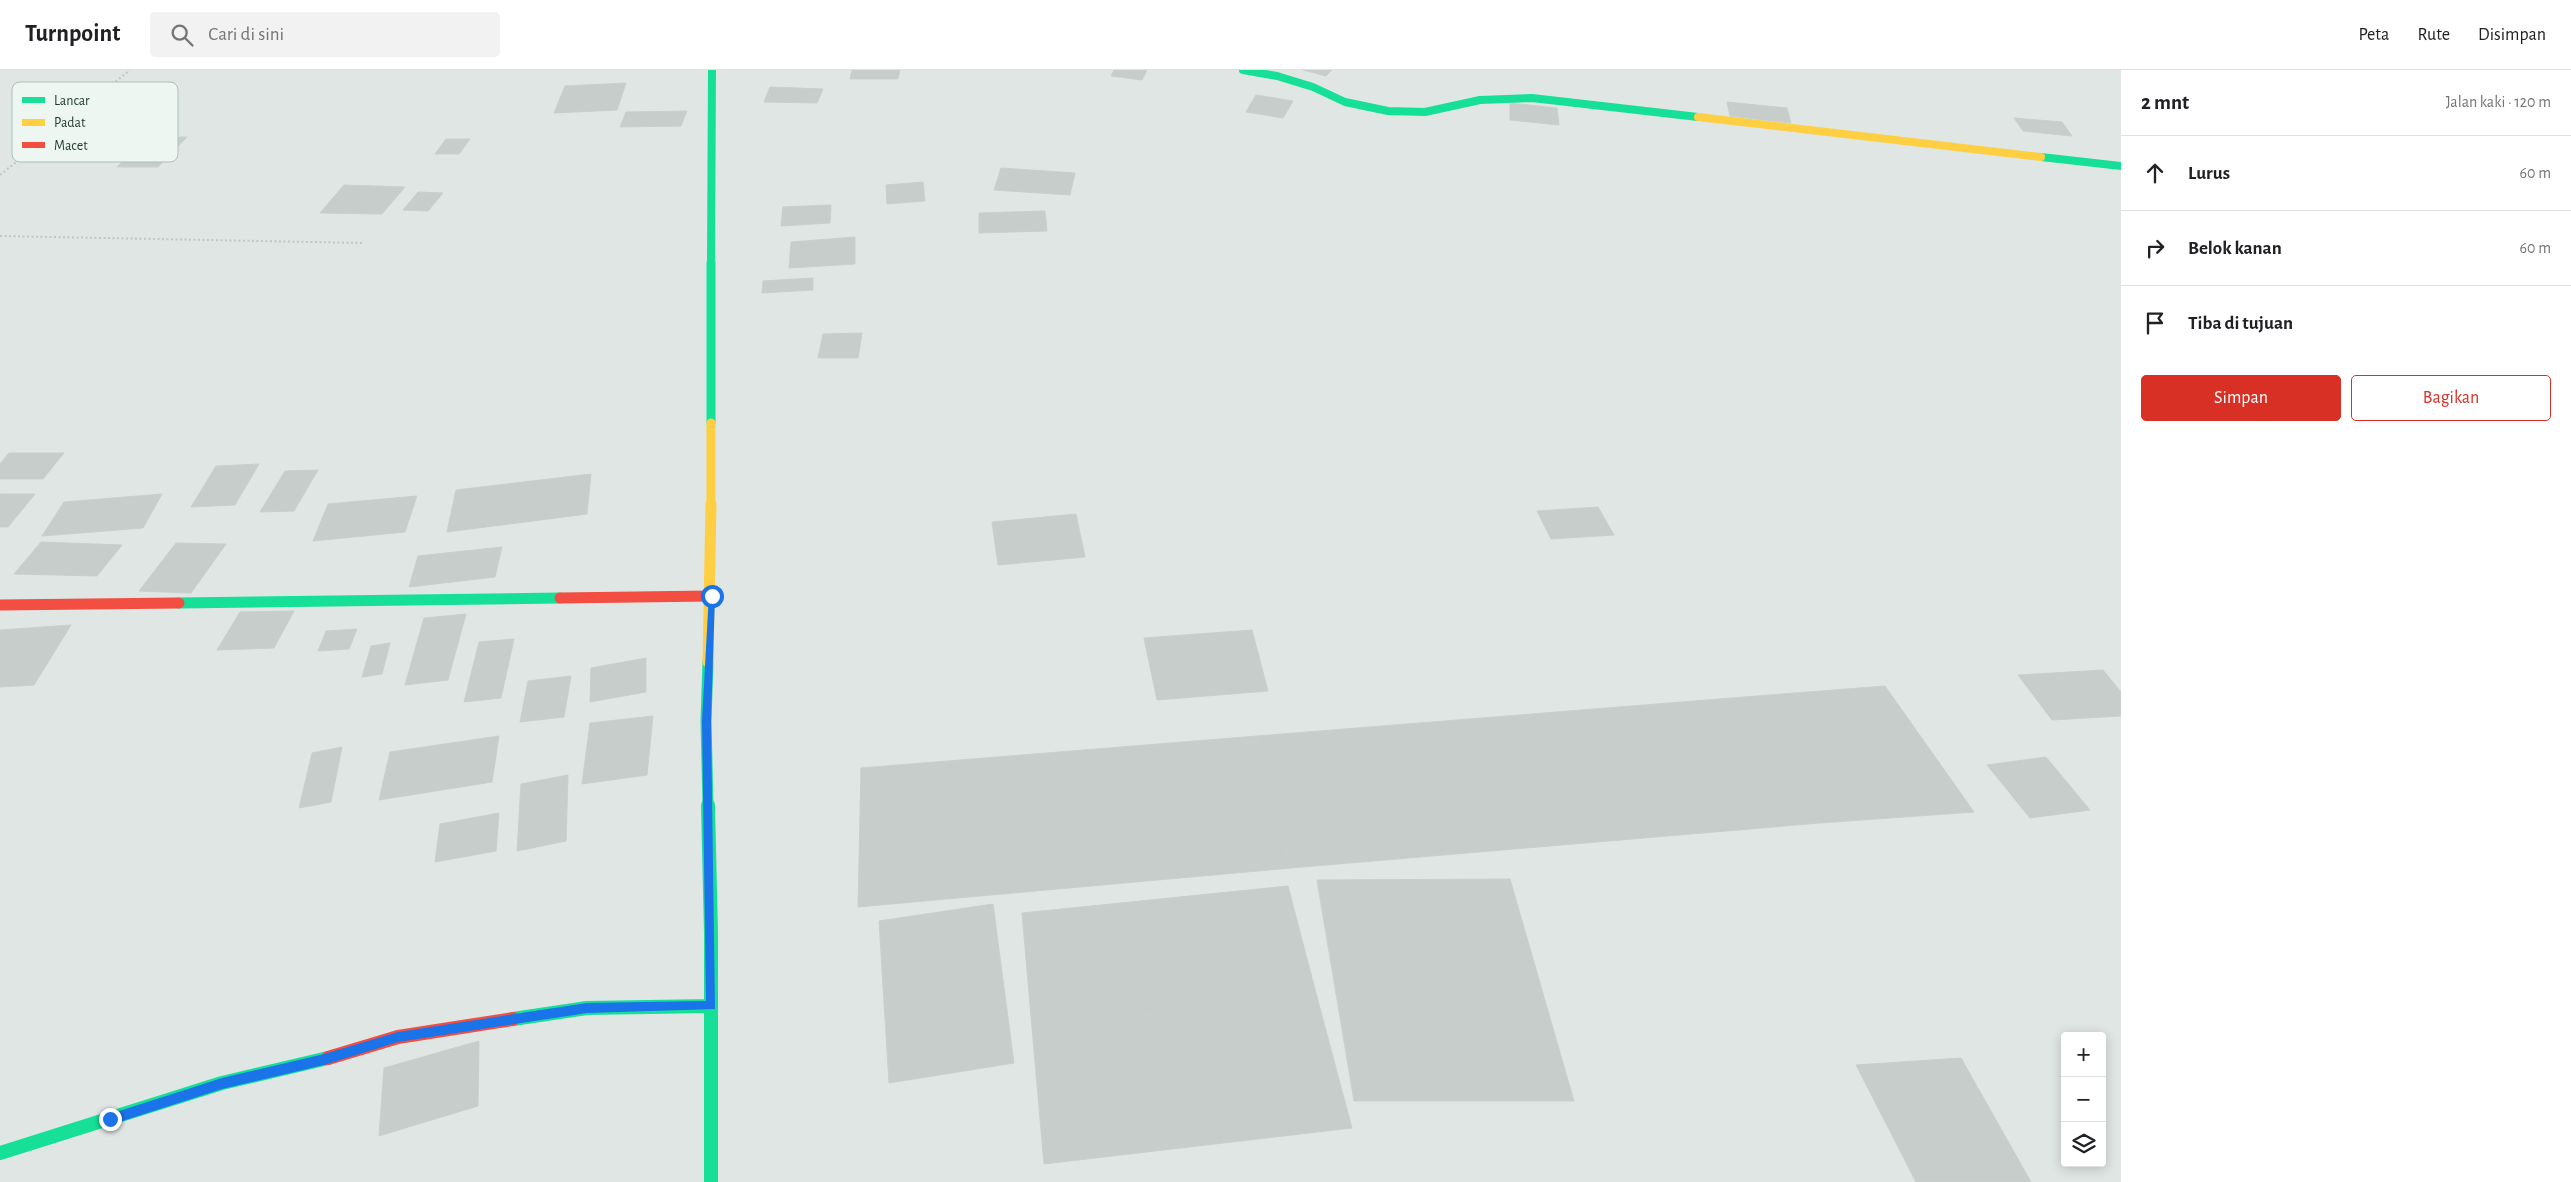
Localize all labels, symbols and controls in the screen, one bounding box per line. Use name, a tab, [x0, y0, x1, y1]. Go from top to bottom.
search box	[150, 12, 500, 57]
icon: search	[168, 21, 196, 49]
text: Turnpoint	[25, 22, 120, 46]
text: Cari di sini	[208, 25, 284, 44]
text: Peta	[2358, 26, 2389, 44]
text: Rute	[2417, 26, 2450, 44]
text: Disimpan	[2478, 26, 2546, 44]
legend	[12, 82, 178, 162]
text: 2 mnt	[2141, 92, 2189, 113]
text: Lancar	[54, 94, 90, 108]
text: Jalan kaki · 120 m	[2446, 94, 2551, 110]
text: Padat	[54, 116, 86, 130]
text: Macet	[54, 139, 88, 153]
icon: ahead	[2141, 159, 2169, 187]
text: Lurus	[2188, 164, 2230, 183]
text: 60 m	[2520, 165, 2551, 181]
icon: right	[2141, 234, 2169, 262]
text: Belok kanan	[2188, 239, 2282, 258]
text: 60 m	[2520, 240, 2551, 256]
icon: arrive	[2141, 309, 2169, 337]
text: Tiba di tujuan	[2188, 314, 2293, 333]
button: Simpan	[2141, 375, 2341, 421]
button: Bagikan	[2351, 375, 2551, 421]
route start	[701, 585, 724, 608]
map controls	[2061, 1032, 2106, 1167]
button: +	[2061, 1032, 2106, 1077]
button: −	[2061, 1077, 2106, 1122]
route end	[99, 1108, 122, 1131]
button: layers	[2061, 1122, 2106, 1167]

